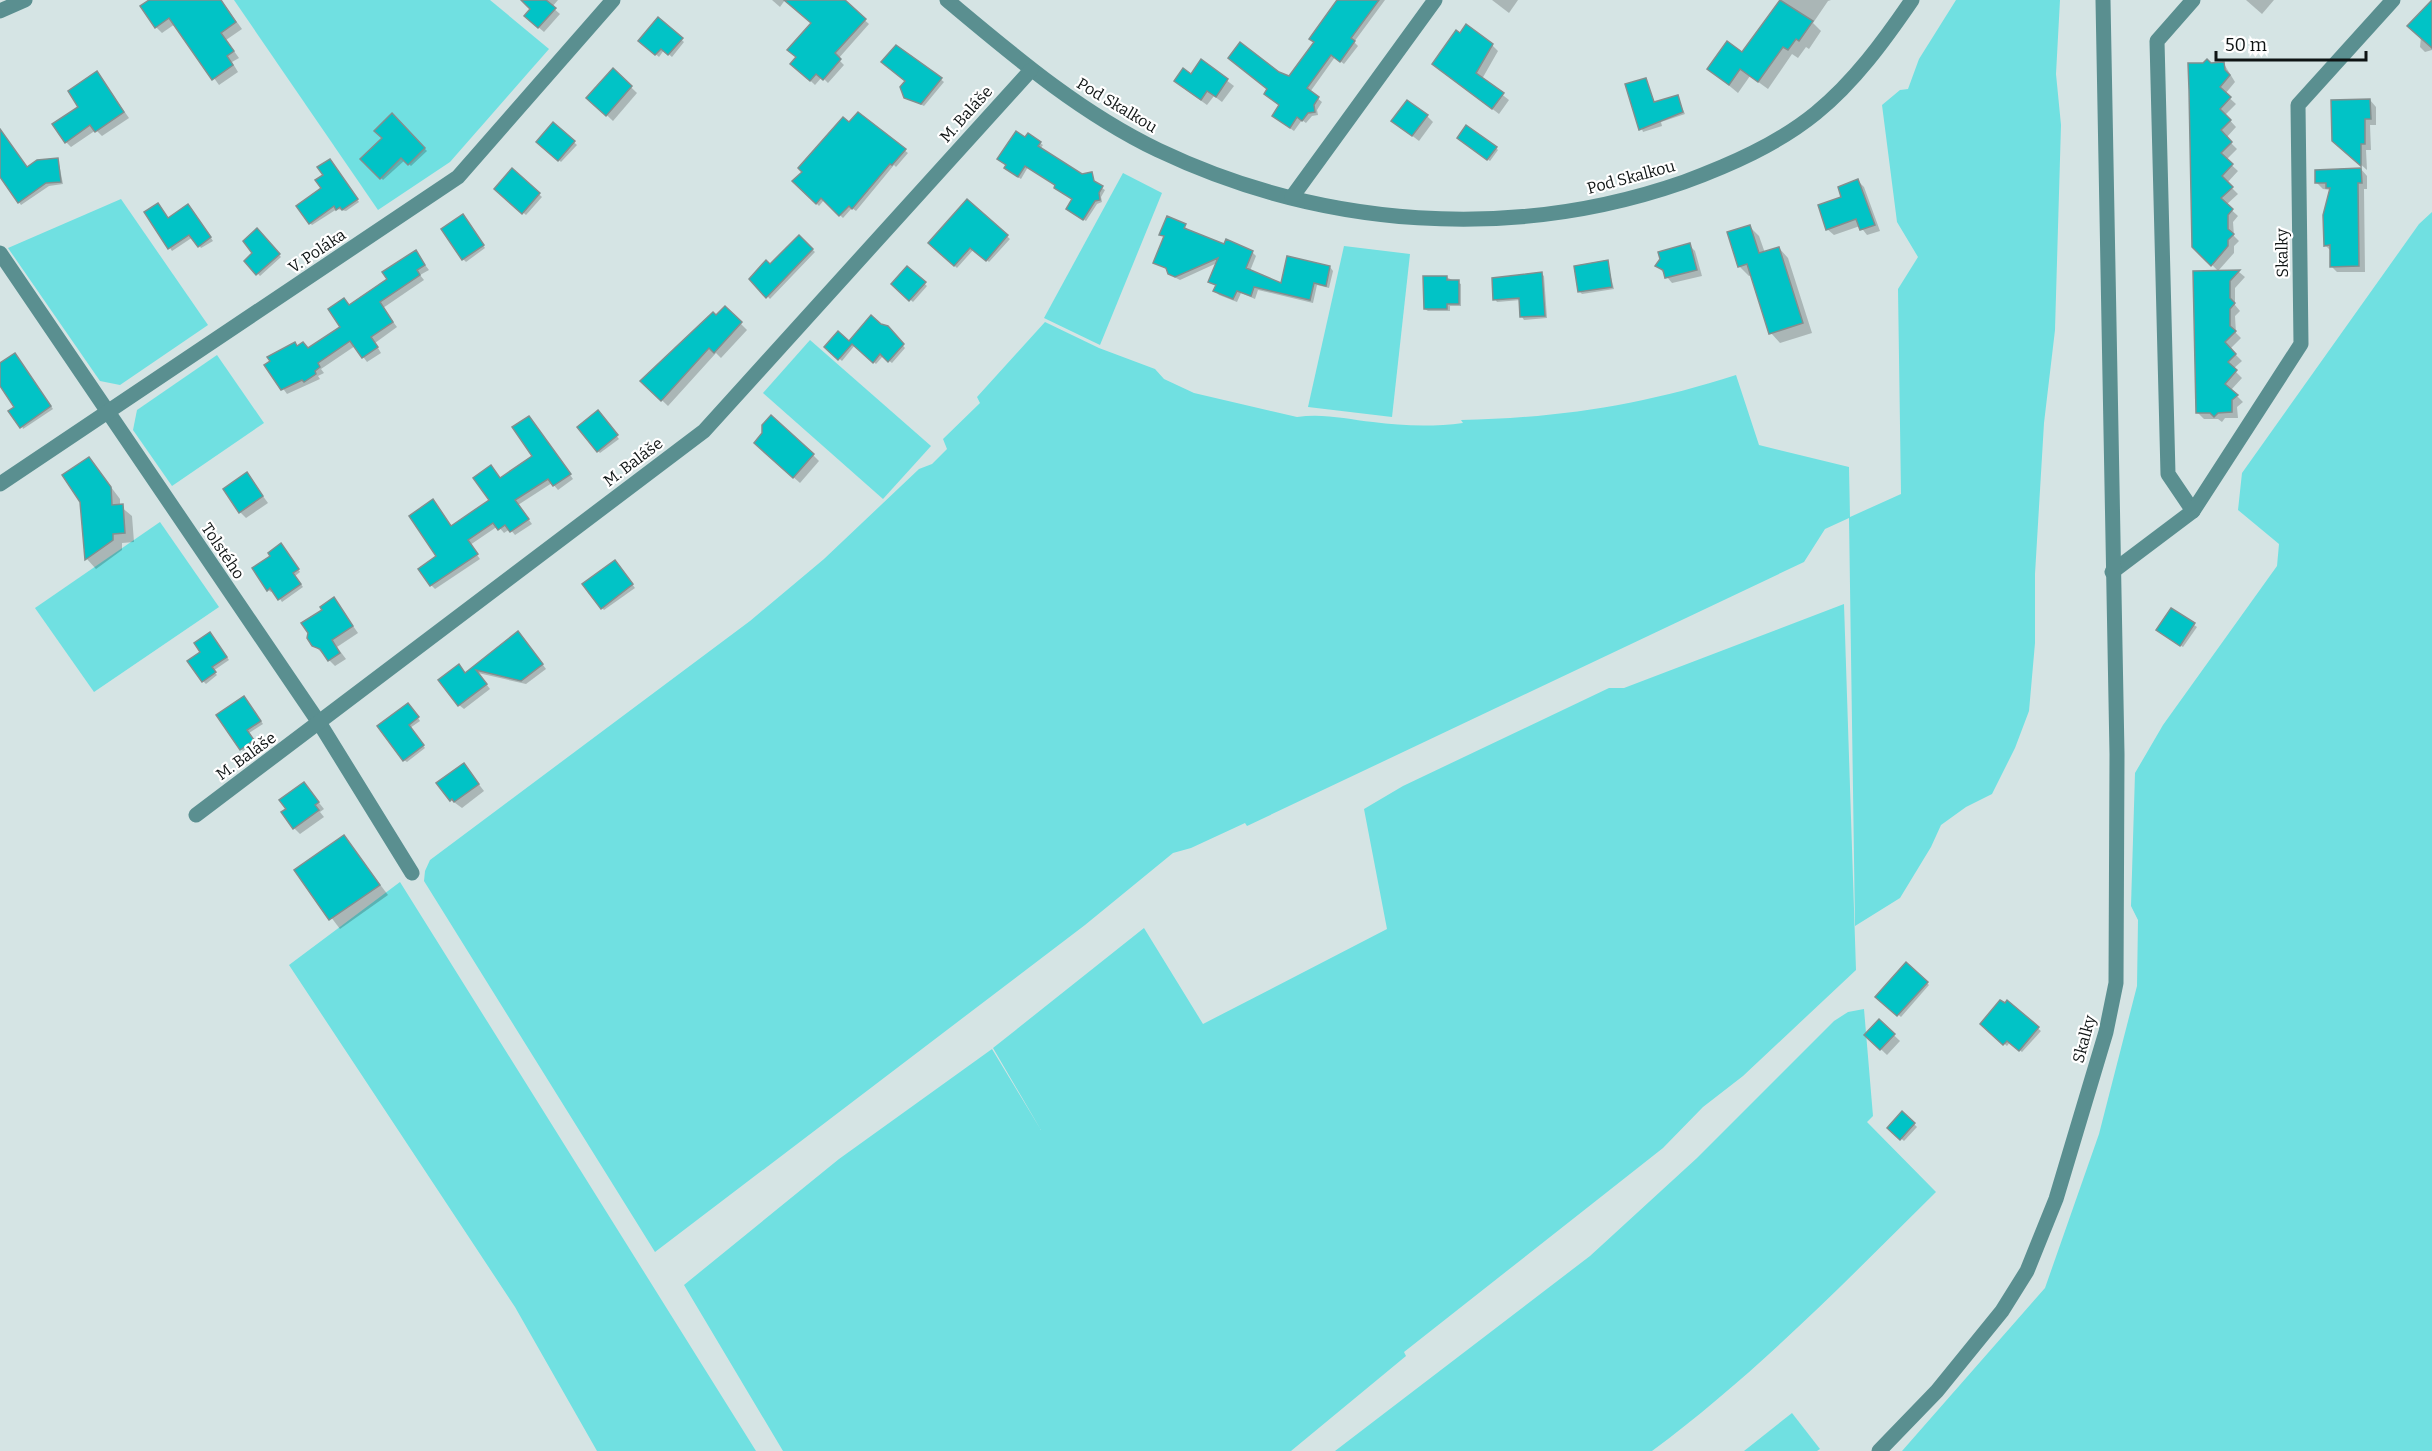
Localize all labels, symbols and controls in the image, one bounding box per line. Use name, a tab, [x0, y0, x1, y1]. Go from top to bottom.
scale bar	[2216, 24, 2366, 62]
text: 50 m	[2225, 34, 2267, 56]
street label: Pod Skalkou	[1073, 74, 1161, 136]
street label: M. Baláše	[936, 82, 996, 146]
street label: Pod Skalkou	[1585, 156, 1677, 198]
street label: V. Poláka	[285, 225, 349, 277]
street label: Skalky	[2272, 228, 2292, 278]
street label: M. Baláše	[600, 434, 666, 490]
street label: Tolstého	[197, 519, 249, 583]
street label: M. Baláše	[212, 728, 280, 784]
street label: Skalky	[2068, 1012, 2100, 1065]

